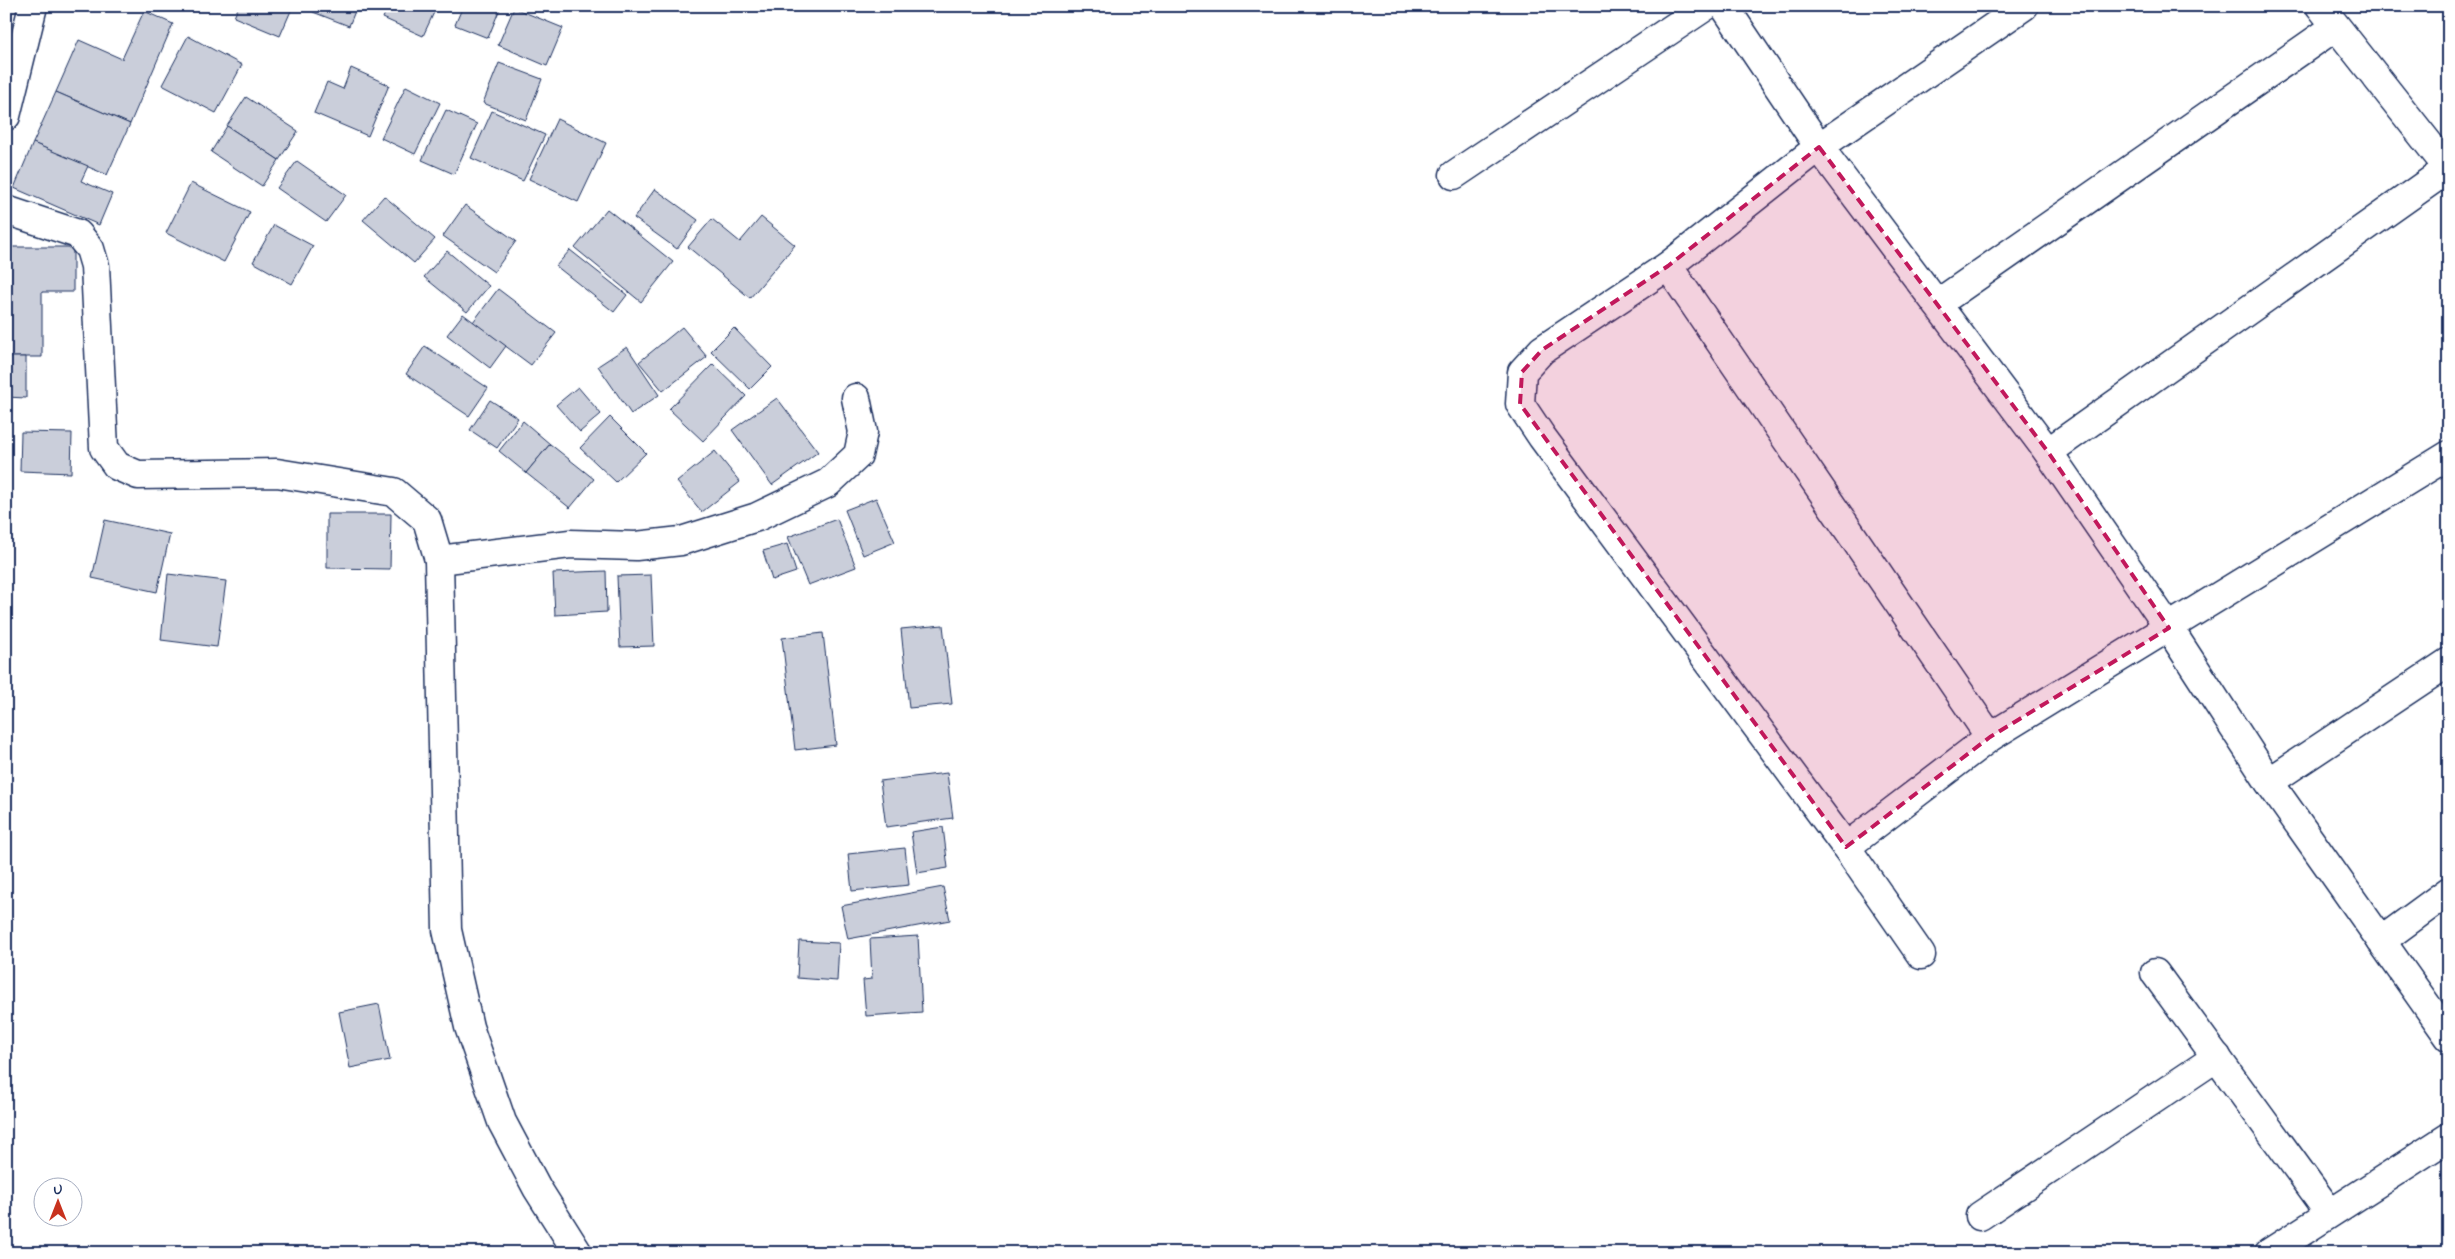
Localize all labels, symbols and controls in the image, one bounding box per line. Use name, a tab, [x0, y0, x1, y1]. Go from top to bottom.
north arrow	[32, 1176, 82, 1226]
text: U	[53, 1181, 63, 1199]

